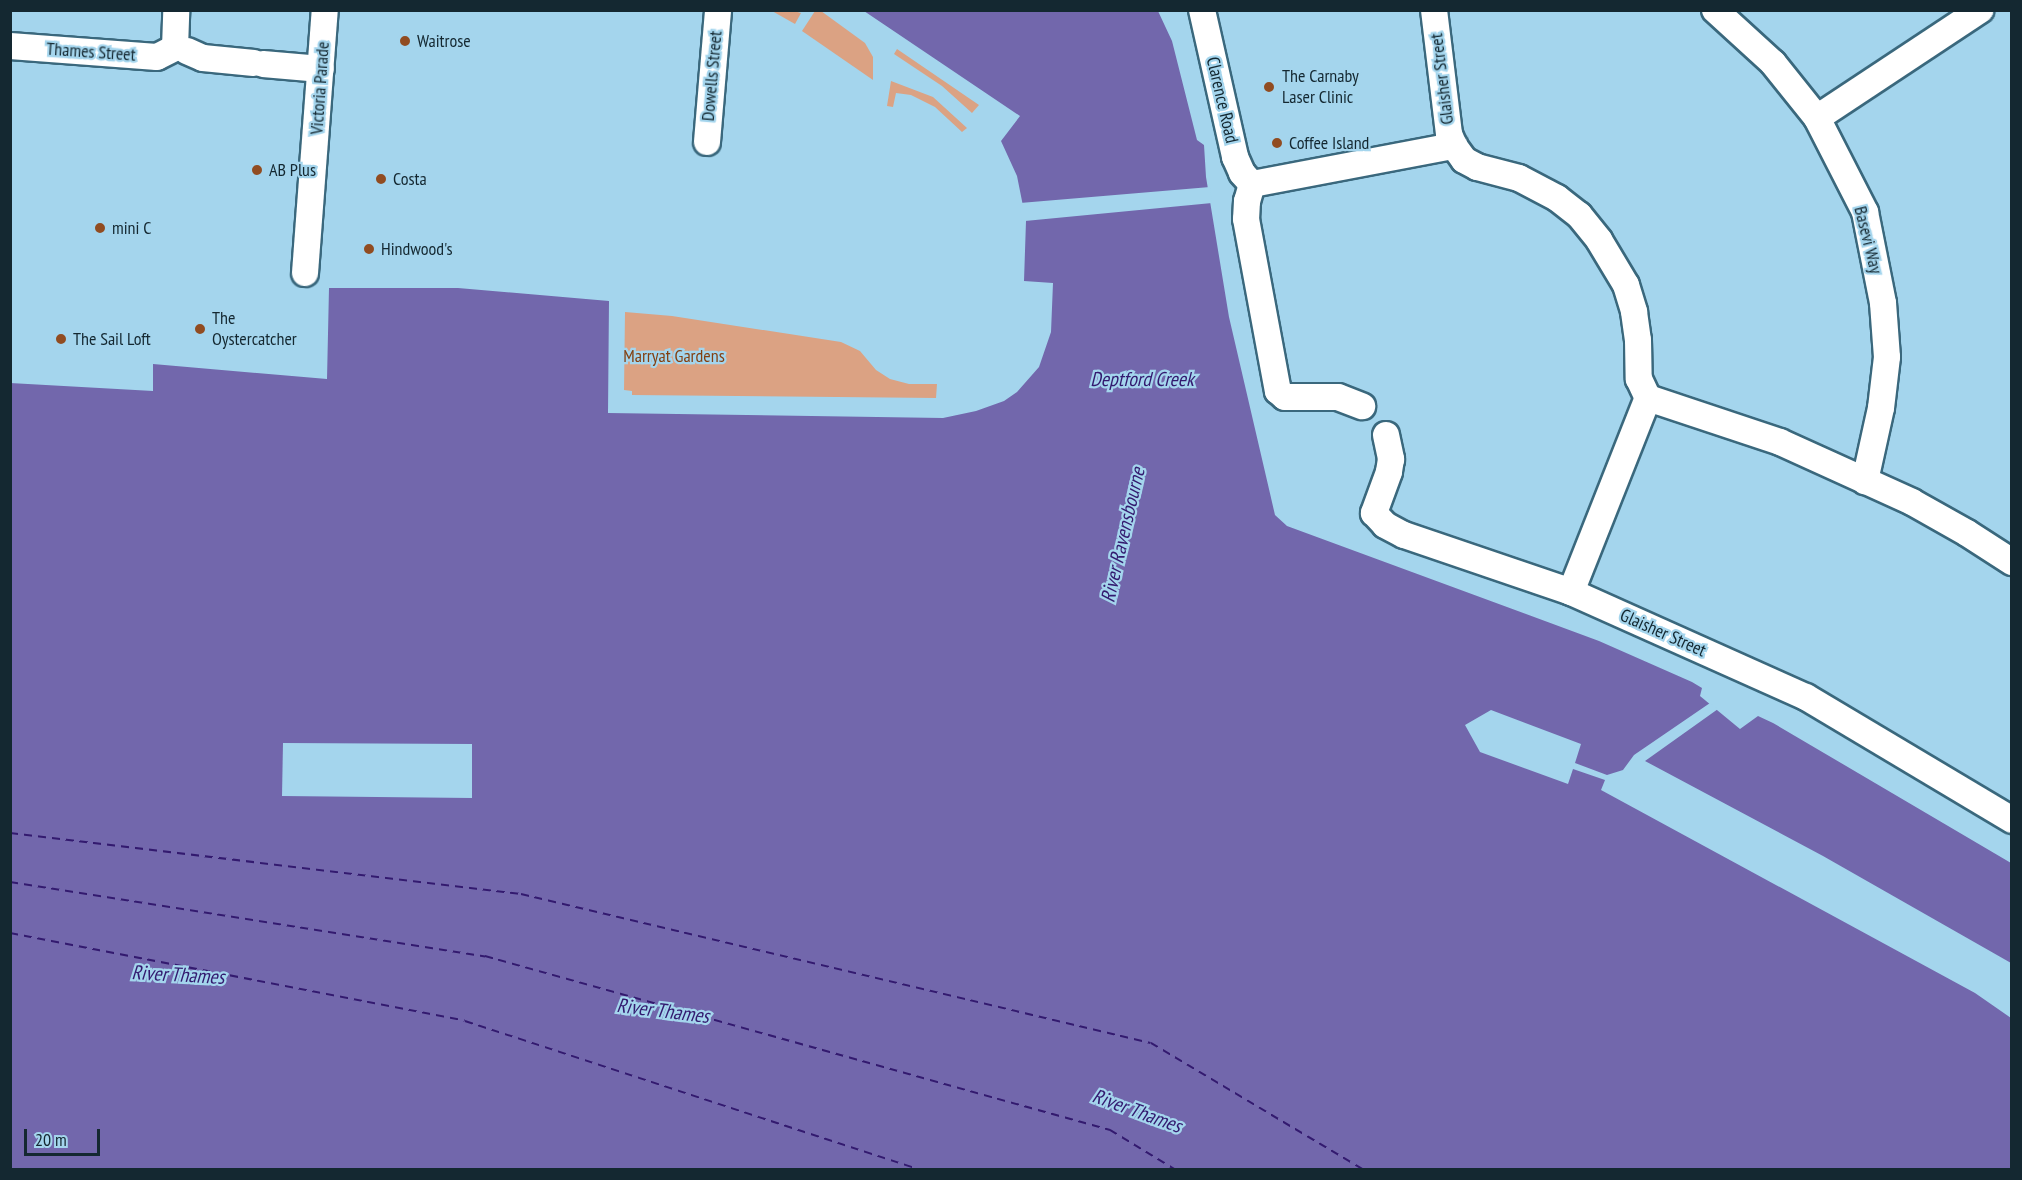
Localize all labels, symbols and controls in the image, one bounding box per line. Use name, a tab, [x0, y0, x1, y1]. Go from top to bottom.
place label: Waitrose	[417, 30, 471, 52]
street label: Dowells Street	[697, 30, 727, 122]
street label: Glaisher Street	[1426, 32, 1458, 126]
marker: Waitrose	[398, 34, 412, 48]
street label: Thames Street	[46, 38, 136, 66]
street label: Victoria Parade	[306, 41, 334, 135]
street label: Clarence Road	[1202, 55, 1242, 145]
place label: The Carnaby Laser Clinic	[1282, 66, 1359, 109]
marker: The Carnaby Laser Clinic	[1260, 78, 1278, 96]
place label: Coffee Island	[1289, 132, 1369, 154]
marker: Coffee Island	[1270, 136, 1284, 150]
place label: AB Plus	[269, 159, 316, 181]
marker: AB Plus	[250, 163, 264, 177]
place label: Costa	[393, 168, 427, 190]
marker: Costa	[374, 172, 388, 186]
street label: Basevi Way	[1849, 204, 1887, 276]
place label: mini C	[112, 217, 151, 239]
marker: mini C	[93, 221, 107, 235]
place label: Hindwood's	[381, 238, 452, 260]
marker: Hindwood's	[362, 242, 376, 256]
place label: The Oystercatcher	[212, 308, 297, 350]
marker: The Oystercatcher	[193, 322, 207, 336]
place label: The Sail Loft	[73, 328, 151, 350]
marker: The Sail Loft	[54, 332, 68, 346]
park label: Marryat Gardens	[623, 345, 725, 367]
water label: Deptford Creek	[1090, 367, 1194, 391]
water label: River Ravensbourne	[1096, 465, 1150, 605]
street label: Glaisher Street	[1617, 605, 1709, 661]
water label: River Thames	[131, 961, 225, 989]
water label: River Thames	[615, 993, 711, 1029]
water label: River Thames	[1089, 1084, 1185, 1138]
scale bar	[27, 1117, 104, 1155]
text: 20 m	[35, 1128, 67, 1151]

